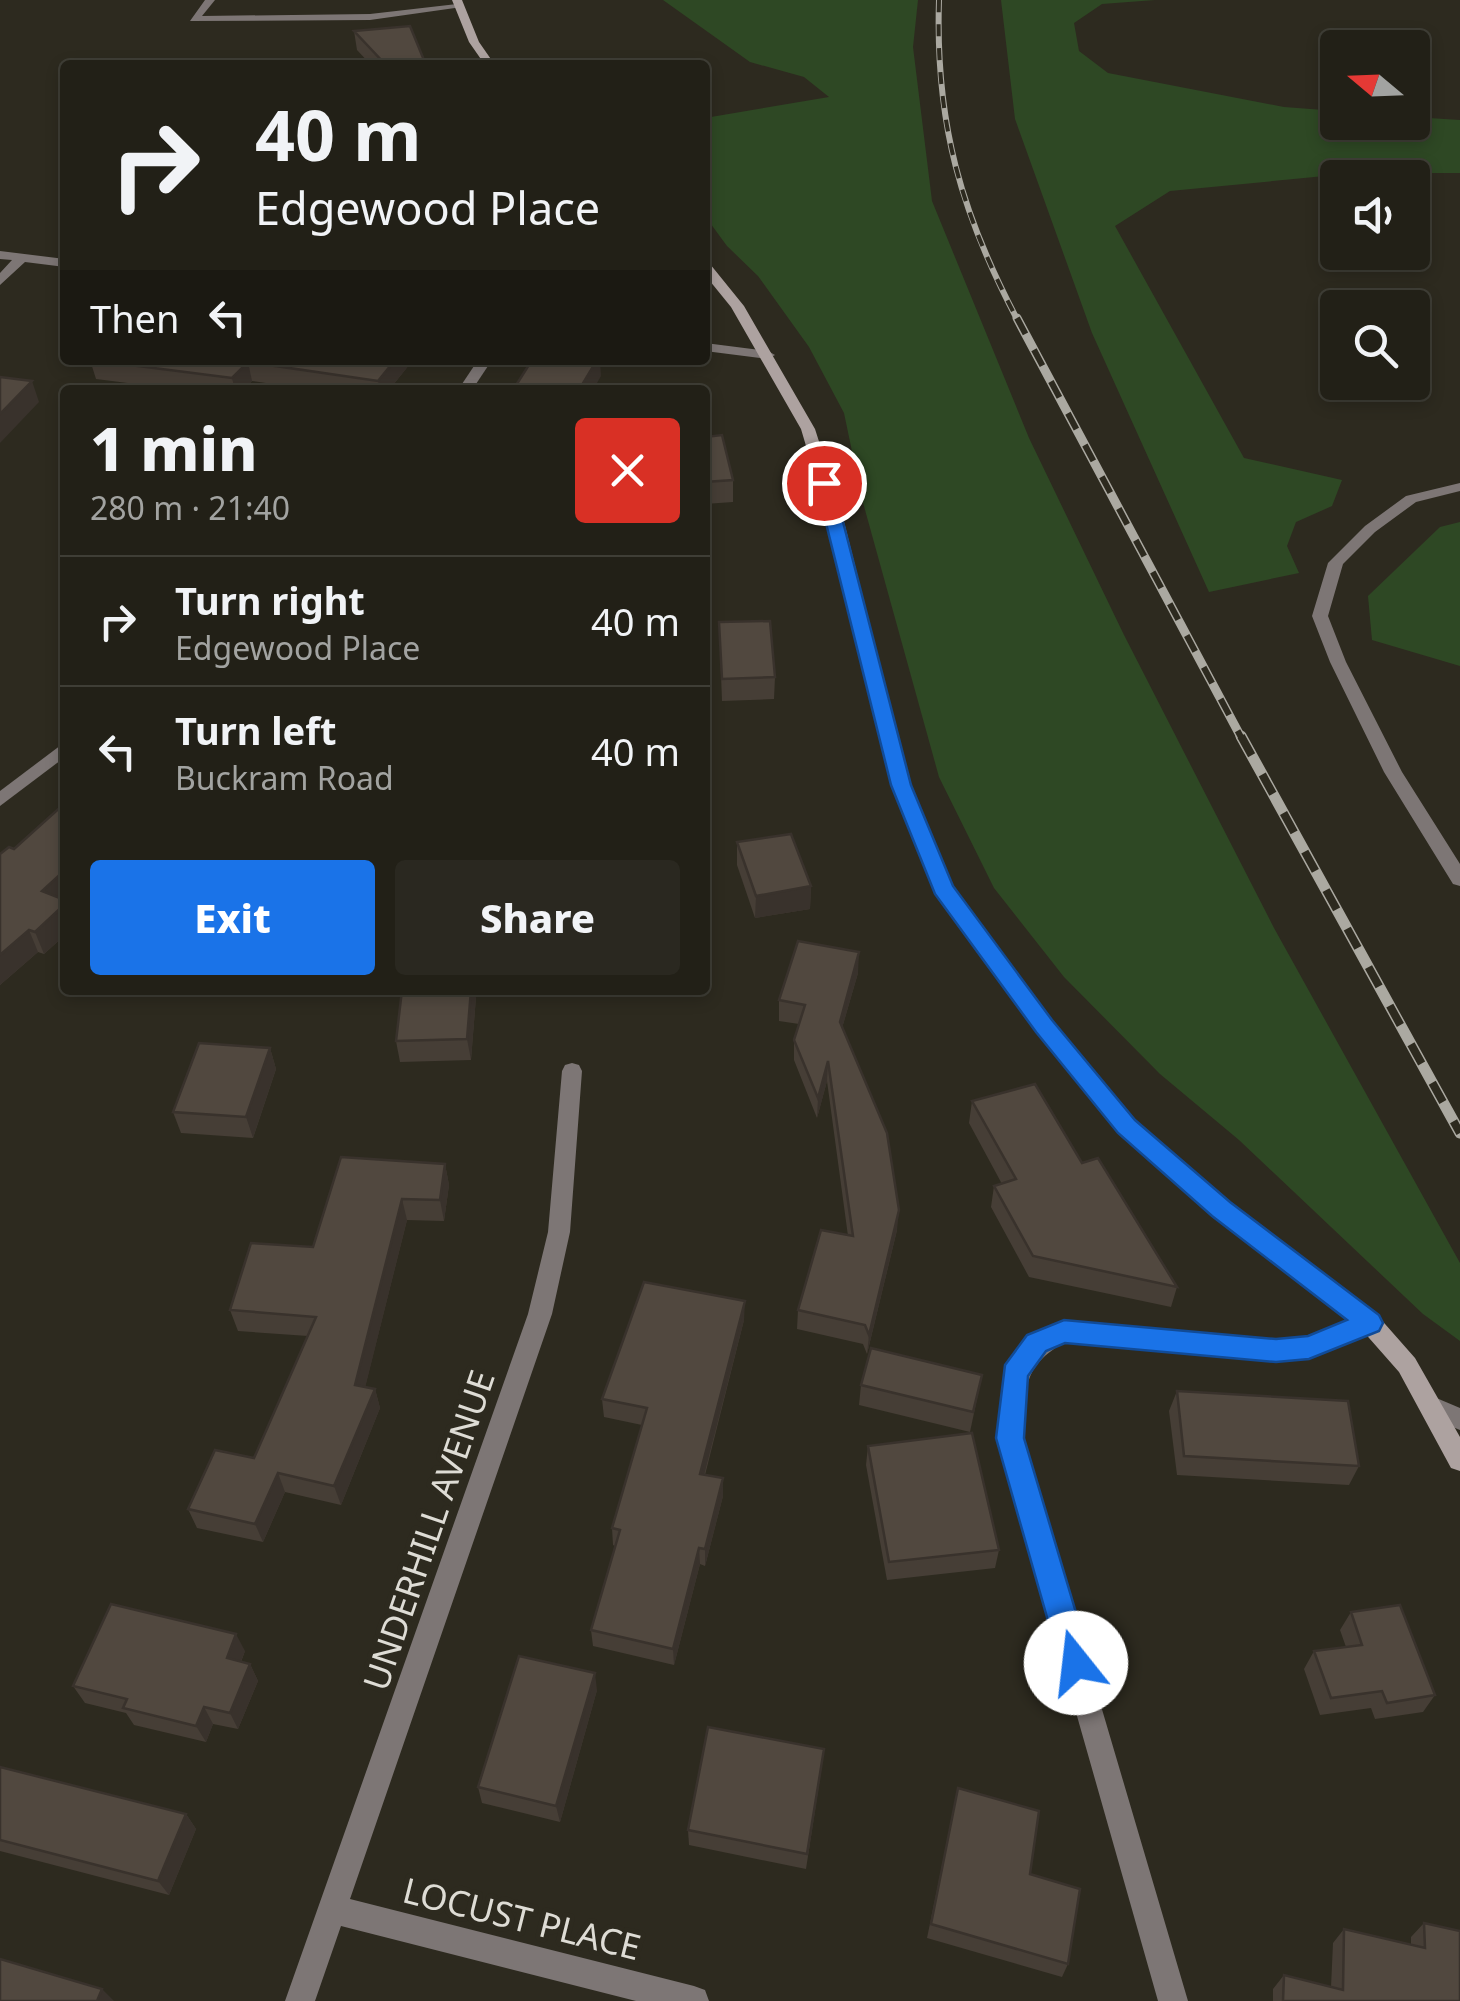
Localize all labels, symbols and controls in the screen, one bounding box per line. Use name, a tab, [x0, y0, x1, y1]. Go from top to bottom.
north arrow	[1320, 30, 1430, 140]
map controls	[1320, 30, 1430, 400]
text: 40 m	[255, 86, 422, 182]
icon: right	[90, 100, 220, 230]
button: sound	[1320, 160, 1430, 270]
text: Edgewood Place	[255, 177, 600, 238]
icon: left	[200, 290, 255, 345]
button: search	[1320, 290, 1430, 400]
text: Then	[90, 292, 180, 344]
text: 1 min	[90, 407, 258, 489]
button: close	[575, 418, 680, 523]
pin	[782, 441, 867, 526]
icon: arrive	[797, 456, 852, 511]
text: 280 m · 21:40	[90, 486, 290, 529]
text: Turn right	[175, 574, 365, 626]
icon: right	[90, 594, 145, 649]
text: 40 m	[591, 595, 680, 647]
text: Edgewood Place	[175, 626, 420, 669]
text: Turn left	[175, 704, 337, 756]
icon: left	[90, 724, 145, 779]
text: 40 m	[591, 725, 680, 777]
text: Buckram Road	[175, 756, 394, 799]
button: Exit	[90, 860, 375, 975]
button: Share	[395, 860, 680, 975]
street label: UNDERHILL AVENUE	[351, 1364, 505, 1696]
position arrow	[1024, 1611, 1128, 1715]
street label: LOCUST PLACE	[398, 1866, 646, 1970]

